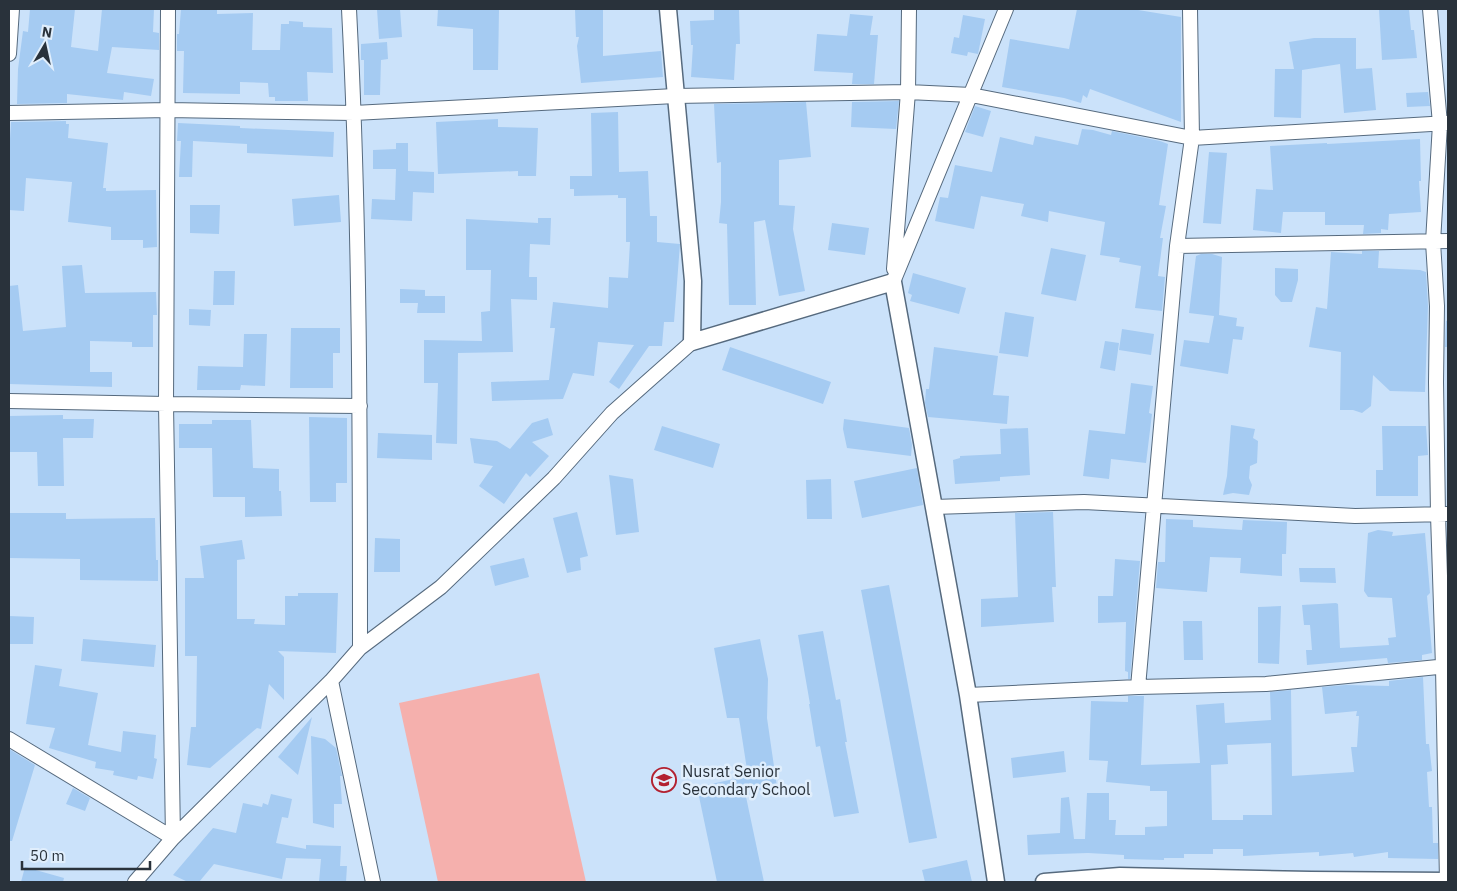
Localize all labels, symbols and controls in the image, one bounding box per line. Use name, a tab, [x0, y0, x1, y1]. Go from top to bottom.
north arrow	[20, 20, 70, 70]
text: N	[41, 22, 53, 42]
place label: Nusrat Senior Secondary School	[682, 761, 810, 799]
school or university icon: Nusrat Senior Secondary School	[651, 767, 677, 793]
scale bar	[22, 838, 150, 870]
text: 50 m	[30, 846, 65, 865]

